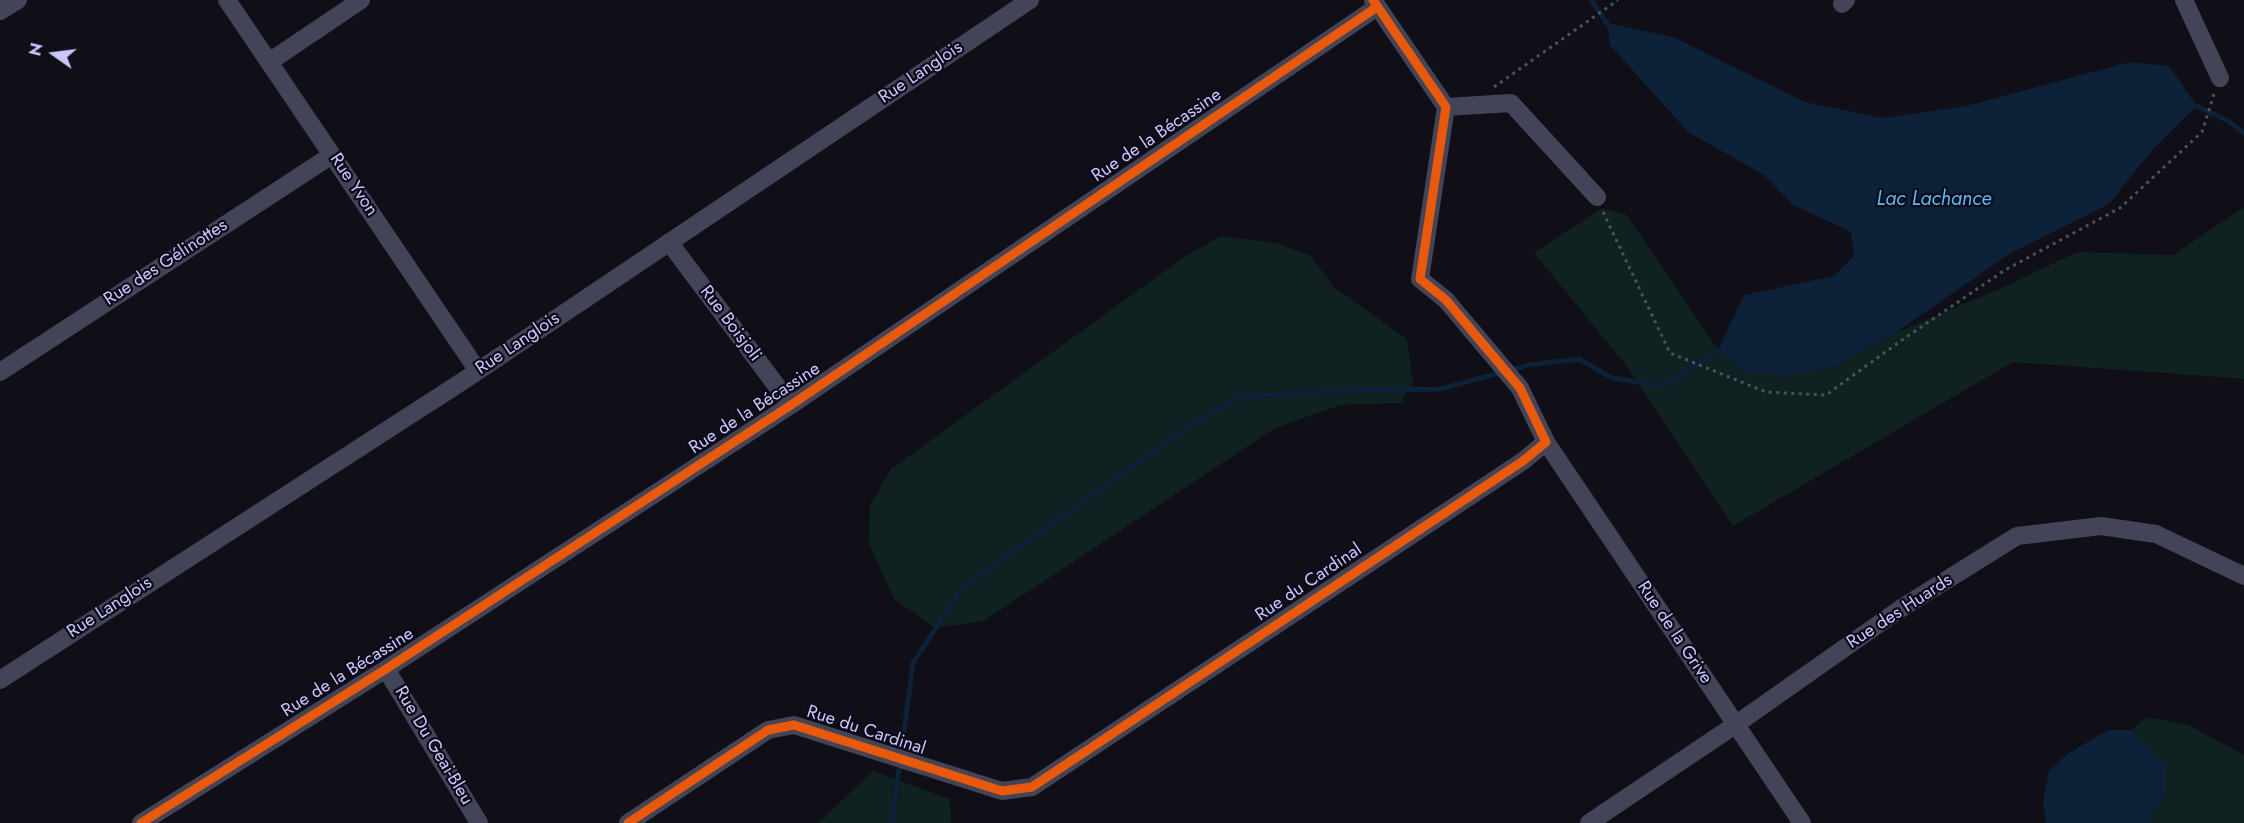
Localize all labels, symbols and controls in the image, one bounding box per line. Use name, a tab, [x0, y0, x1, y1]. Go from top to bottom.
north arrow	[24, 24, 84, 84]
street label: Rue Langlois	[875, 37, 967, 109]
text: N	[23, 41, 49, 58]
street label: Rue de la Bécassine	[1088, 85, 1226, 187]
street label: Rue Yvon	[324, 150, 382, 220]
water label: Lac Lachance	[1877, 188, 1991, 212]
street label: Rue des Gélinottes	[100, 215, 232, 311]
street label: Rue Boisjoli	[695, 282, 765, 366]
street label: Rue Langlois	[472, 308, 564, 380]
street label: Rue de la Bécassine	[685, 359, 825, 459]
street label: Rue du Cardinal	[1252, 539, 1366, 627]
street label: Rue des Huards	[1843, 570, 1957, 654]
street label: Rue Langlois	[64, 573, 156, 643]
street label: Rue de la Grive	[1632, 578, 1716, 688]
street label: Rue de la Bécassine	[278, 624, 418, 722]
street label: Rue Du Geai-Bleu	[389, 683, 477, 809]
street label: Rue du Cardinal	[804, 702, 928, 760]

